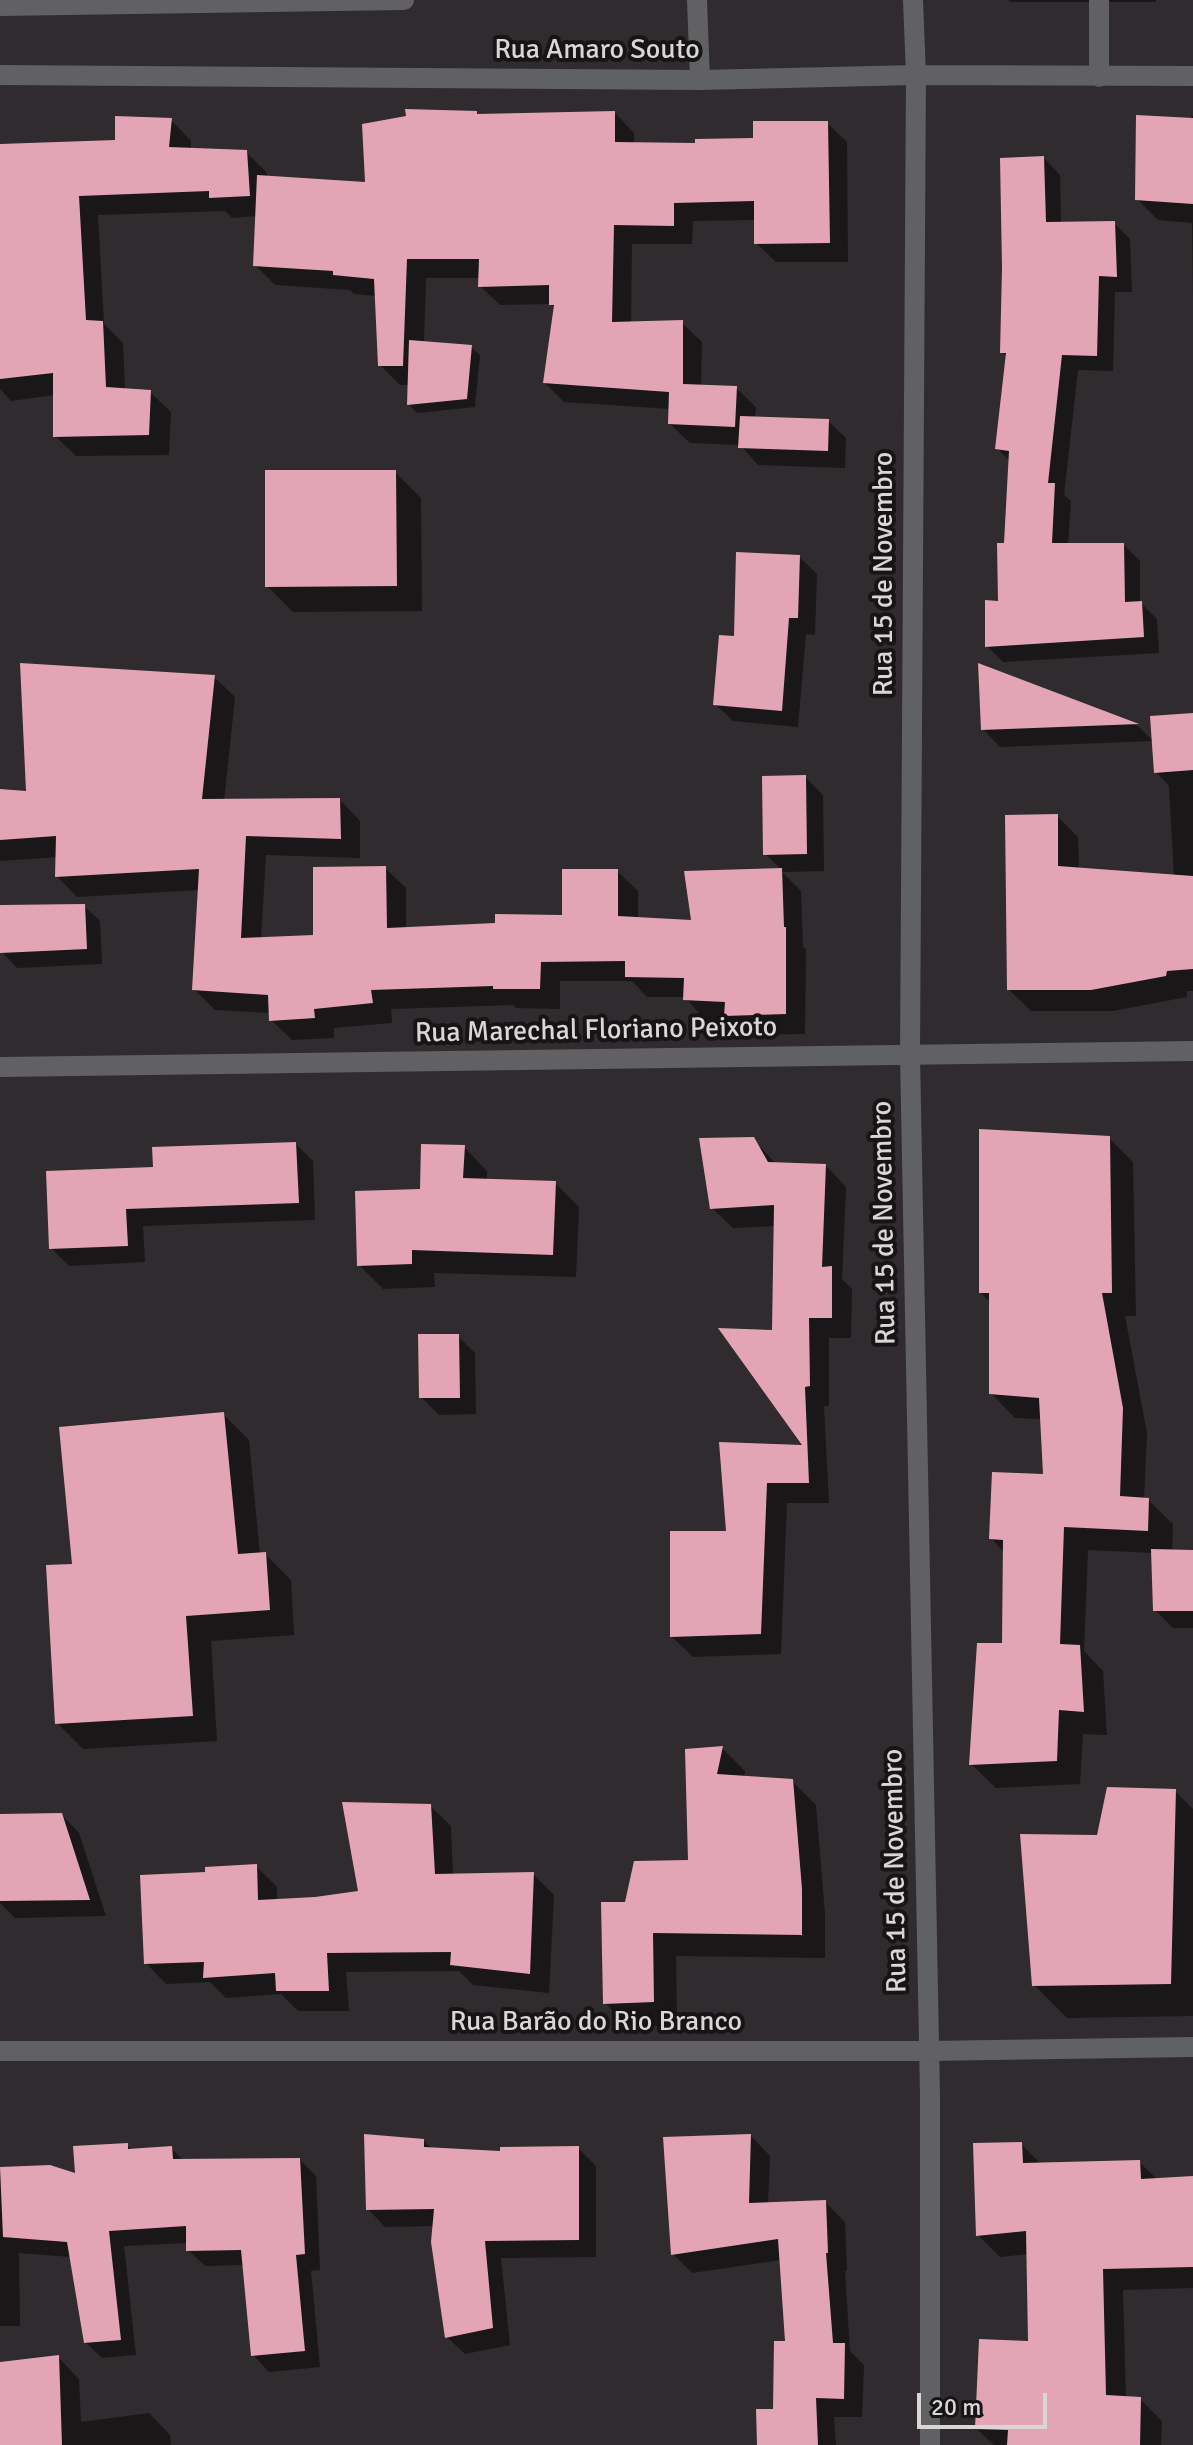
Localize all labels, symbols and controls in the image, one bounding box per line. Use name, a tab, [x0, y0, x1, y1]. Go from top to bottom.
street label: Rua Amaro Souto	[494, 34, 700, 68]
street label: Rua 15 de Novembro	[868, 452, 902, 696]
street label: Rua Marechal Floriano Peixoto	[415, 1011, 777, 1051]
street label: Rua 15 de Novembro	[866, 1101, 904, 1345]
street label: Rua 15 de Novembro	[877, 1749, 915, 1993]
street label: Rua Barão do Rio Branco	[450, 2006, 742, 2040]
scale bar	[921, 2377, 1051, 2427]
text: 20 m	[931, 2392, 981, 2422]

